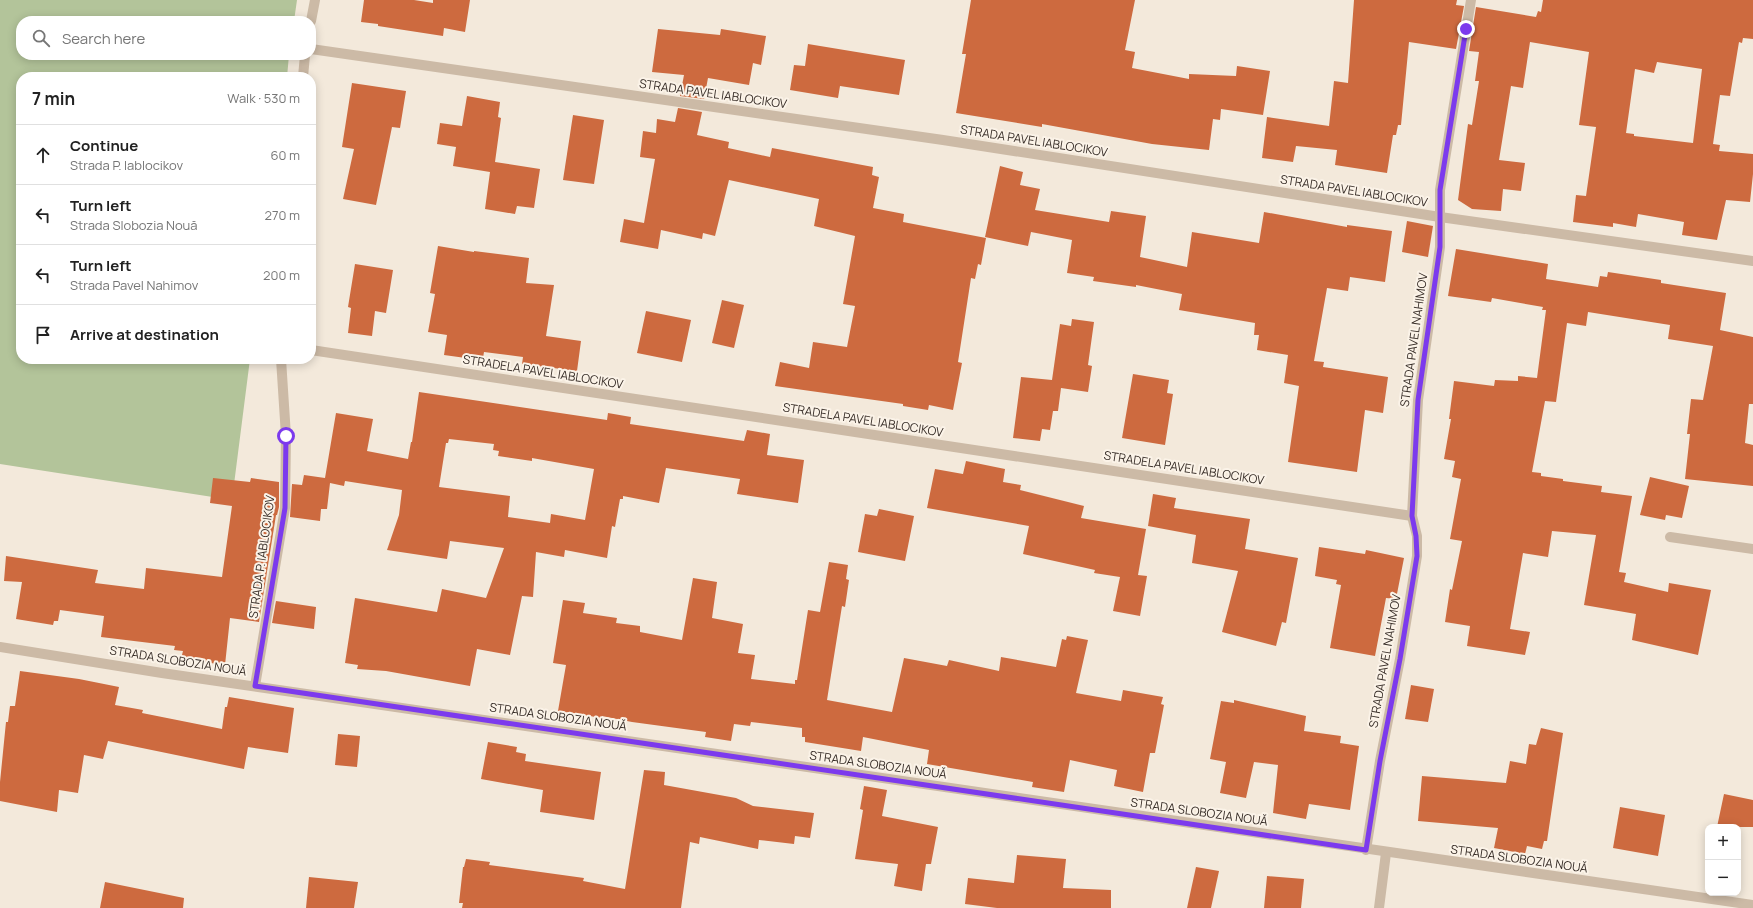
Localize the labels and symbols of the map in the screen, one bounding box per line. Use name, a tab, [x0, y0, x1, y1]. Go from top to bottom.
route end	[1457, 20, 1475, 38]
street label: STRADA PAVEL IABLOCIKOV	[638, 75, 789, 112]
street label: STRADA PAVEL IABLOCIKOV	[959, 120, 1110, 161]
street label: STRADA PAVEL IABLOCIKOV	[1279, 170, 1430, 211]
street label: STRADA PAVEL NAHIMOV	[1396, 271, 1431, 408]
street label: STRADELA PAVEL IABLOCIKOV	[462, 350, 625, 393]
street label: STRADELA PAVEL IABLOCIKOV	[782, 398, 945, 441]
route start	[277, 427, 295, 445]
street label: STRADELA PAVEL IABLOCIKOV	[1103, 446, 1266, 489]
street label: STRADA P. IABLOCIKOV	[244, 493, 279, 620]
street label: STRADA PAVEL NAHIMOV	[1364, 592, 1405, 729]
street label: STRADA SLOBOZIA NOUĂ	[108, 641, 248, 680]
street label: STRADA SLOBOZIA NOUĂ	[488, 698, 628, 735]
street label: STRADA SLOBOZIA NOUĂ	[808, 746, 948, 783]
street label: STRADA SLOBOZIA NOUĂ	[1129, 793, 1269, 830]
street label: STRADA SLOBOZIA NOUĂ	[1449, 840, 1589, 877]

